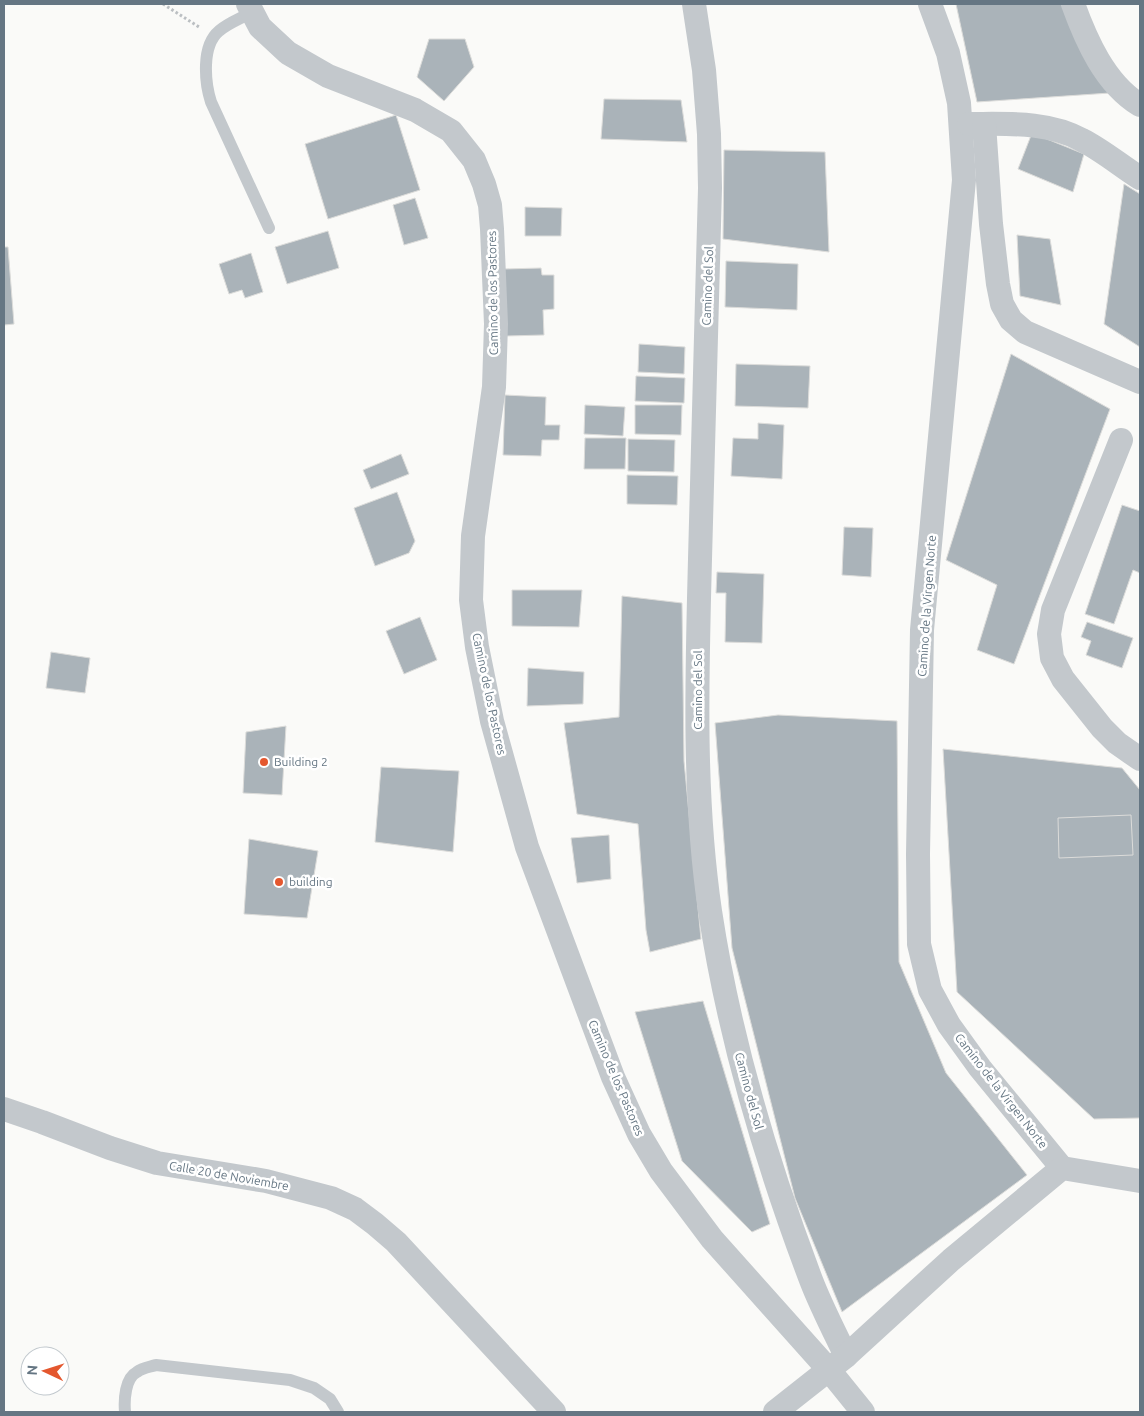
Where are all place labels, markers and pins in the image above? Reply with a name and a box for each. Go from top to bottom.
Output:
place label: Building 2 [274,755,328,768]
marker: Building 2 [258,756,270,768]
place label: building [289,875,333,888]
marker: building [273,876,285,888]

